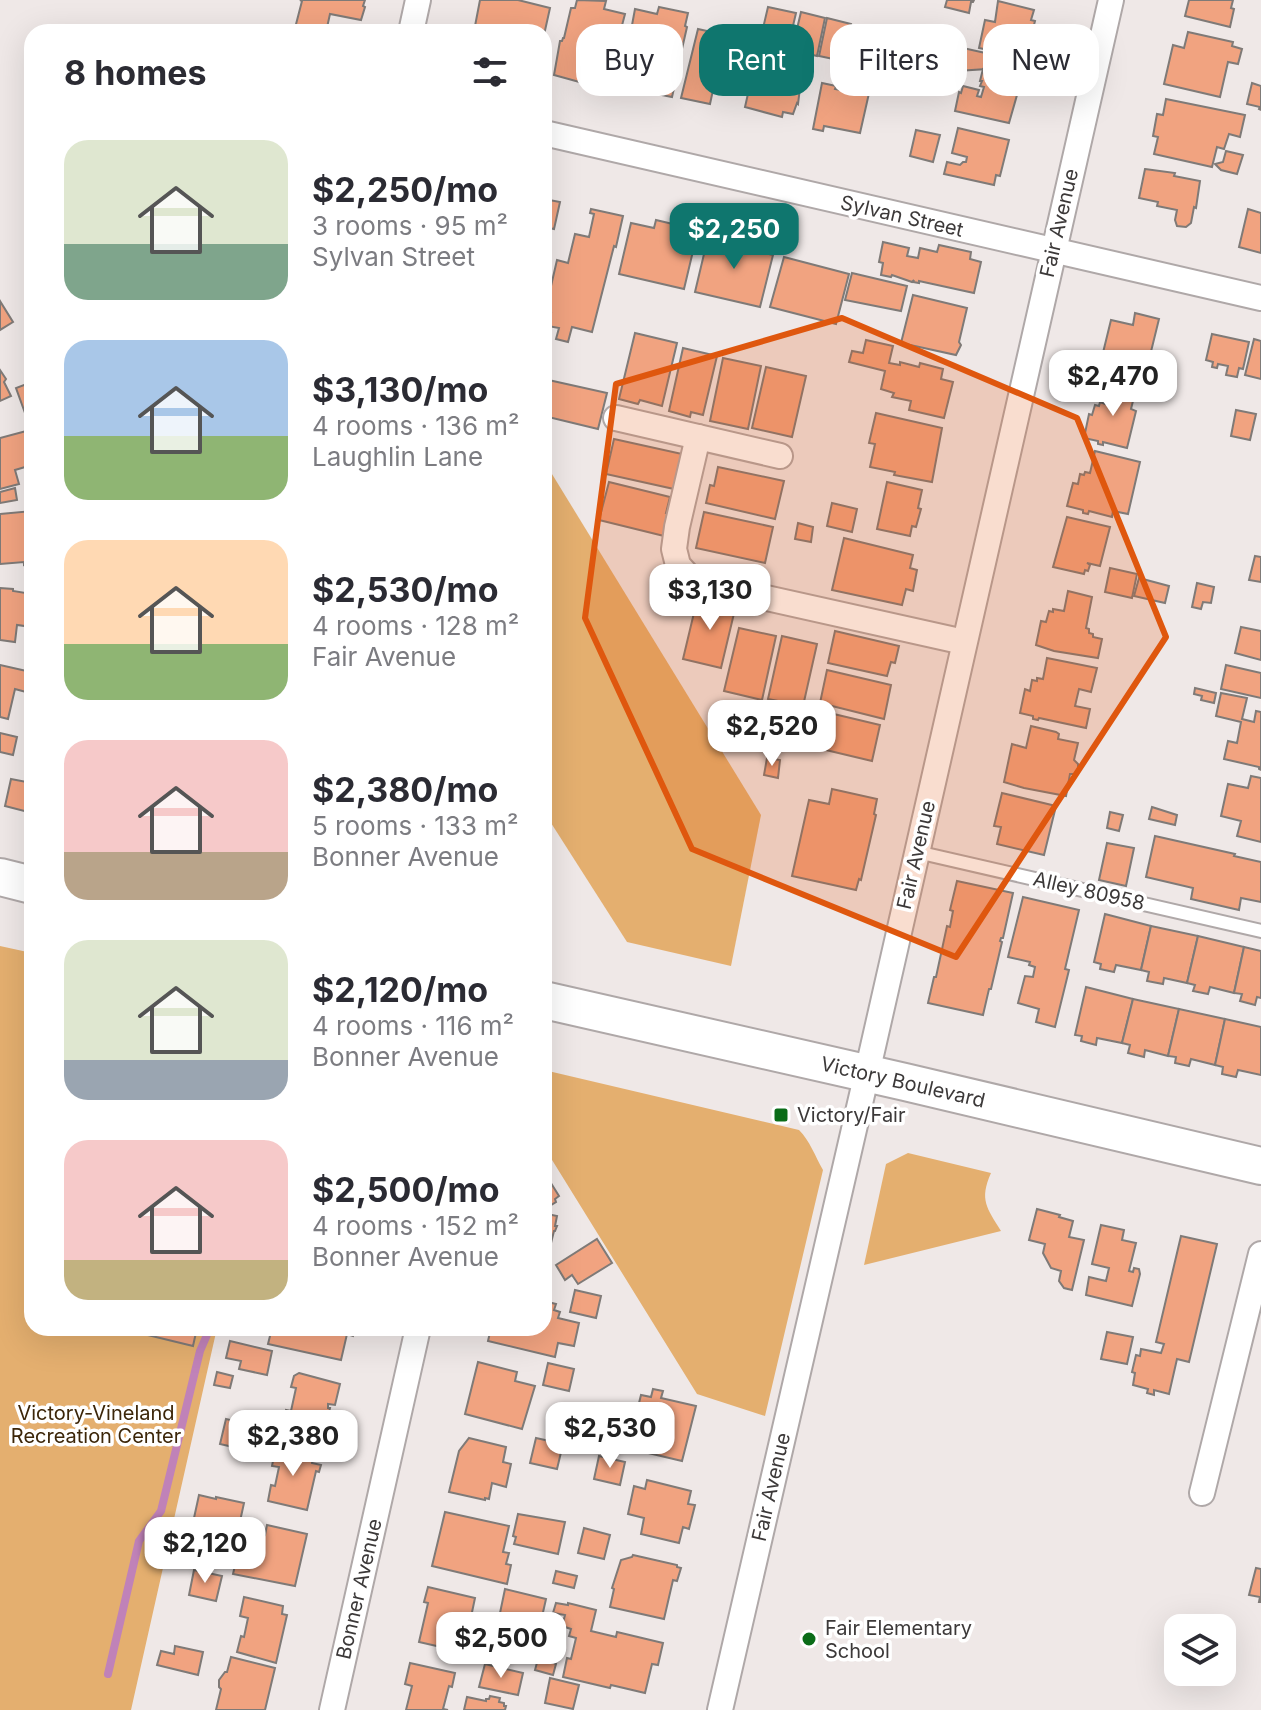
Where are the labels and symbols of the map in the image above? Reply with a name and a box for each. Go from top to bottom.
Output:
street label: Fair Avenue [1035,166,1083,280]
street label: Sylvan Street [838,190,966,242]
pin: $2,250 [669,203,799,271]
pin: $2,470 [1048,350,1178,418]
pin: $3,130 [645,564,775,632]
pin: $2,520 [707,700,837,768]
street label: Fair Avenue [892,798,940,912]
street label: Alley 80958 [1031,867,1147,915]
street label: Victory Boulevard [818,1051,988,1113]
place label: Victory/Fair [797,1103,906,1127]
marker: Victory/Fair [772,1106,790,1124]
park label: Victory-Vineland Recreation Center [11,1401,182,1448]
pin: $2,530 [545,1402,675,1470]
pin: $2,380 [228,1410,358,1478]
street label: Fair Avenue [747,1430,795,1544]
street label: Bonner Avenue [331,1516,387,1662]
pin: $2,120 [140,1517,270,1585]
pin: $2,500 [436,1612,566,1680]
place label: Fair Elementary School [825,1616,972,1663]
marker: Fair Elementary School [800,1630,818,1648]

